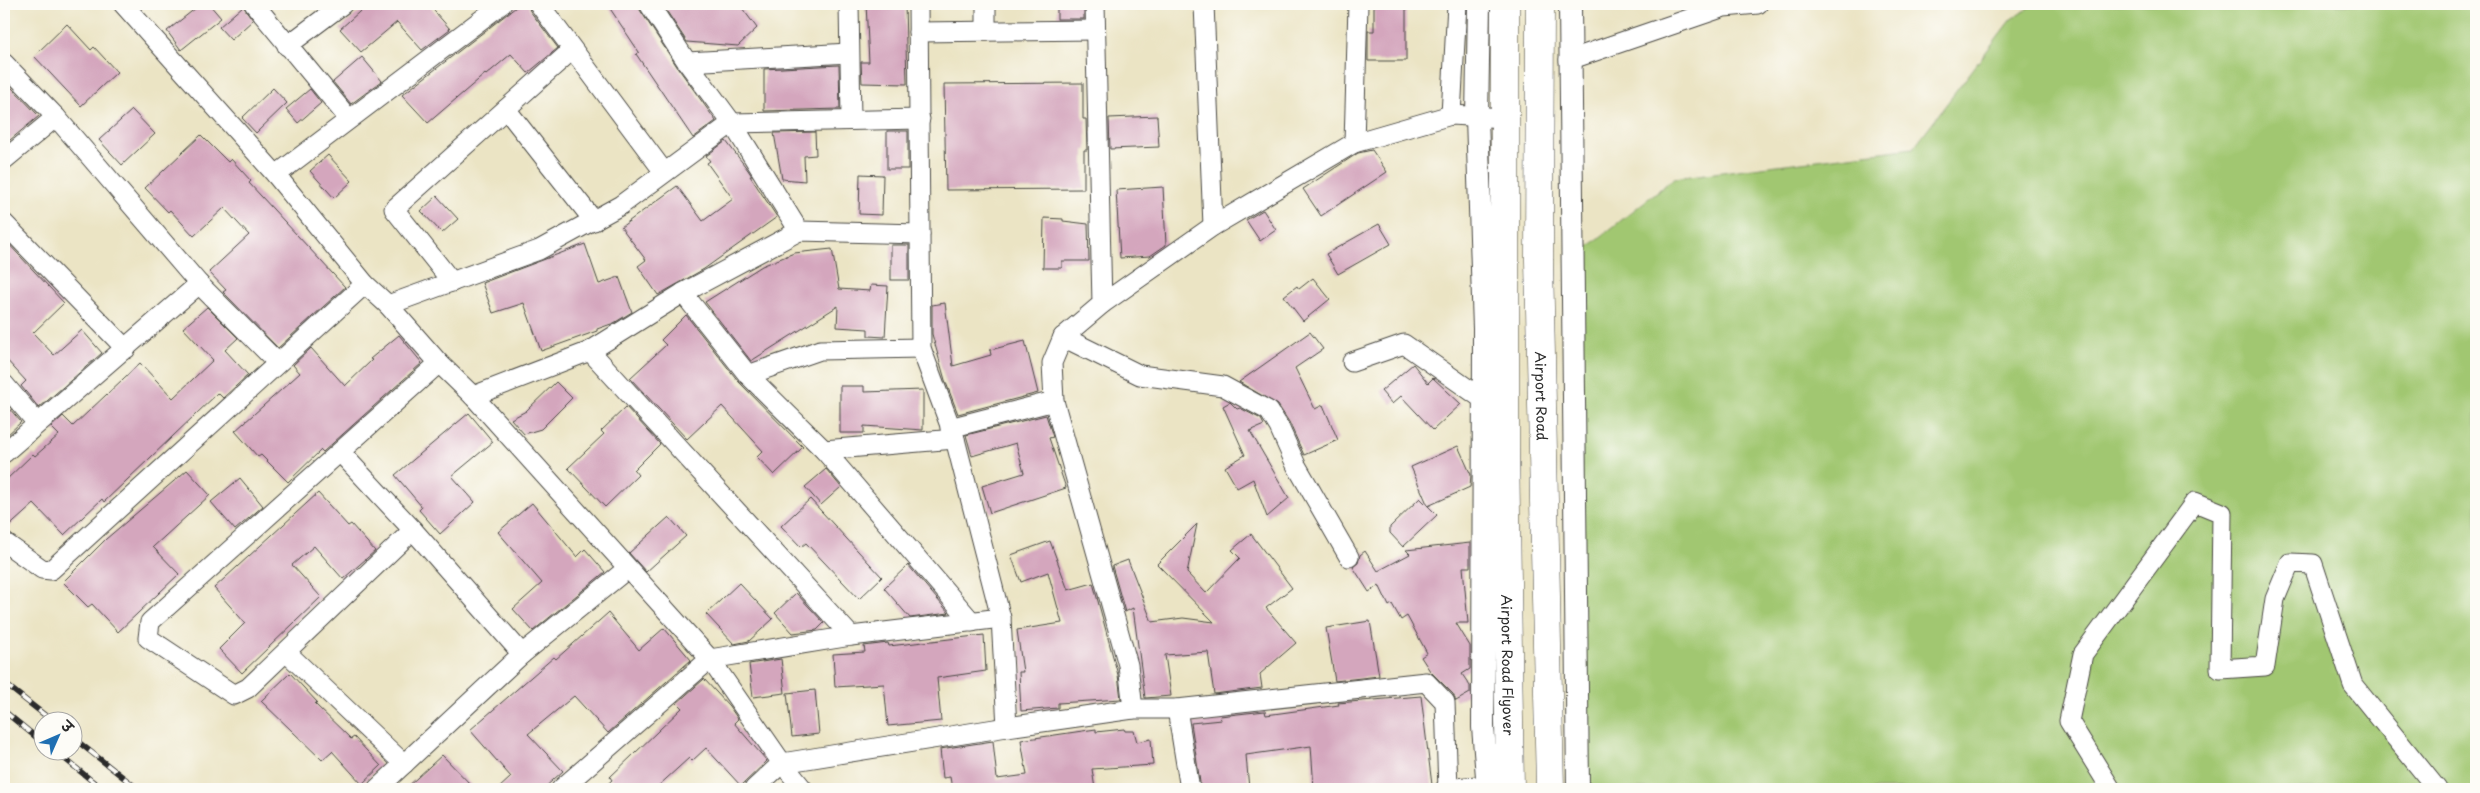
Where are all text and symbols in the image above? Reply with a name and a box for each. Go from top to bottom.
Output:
street label: Airport Road [1530,351,1553,441]
street label: Airport Road Flyover [1497,594,1520,736]
north arrow [32,710,82,760]
text: उ [55,714,79,738]

